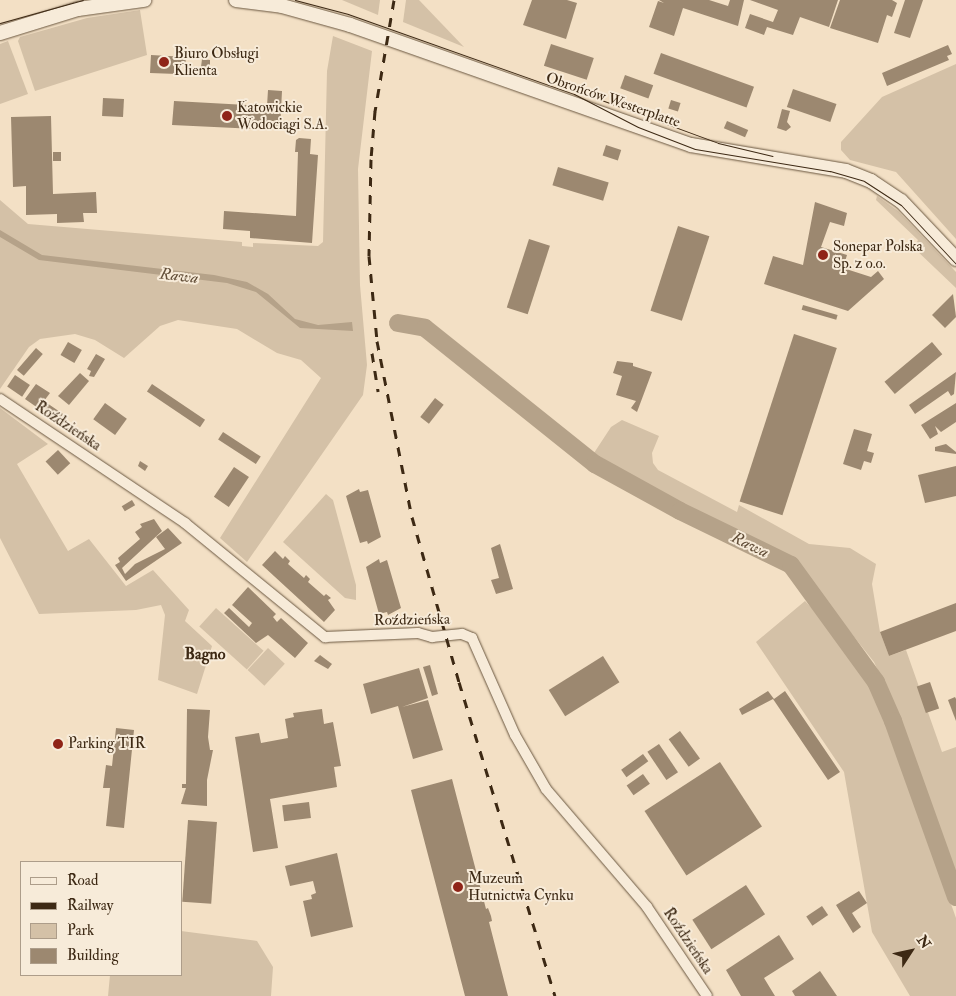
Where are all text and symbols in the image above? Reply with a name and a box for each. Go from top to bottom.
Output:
place label: Biuro Obsługi Klienta [174,44,259,79]
marker: Biuro Obsługi Klienta [158,56,170,68]
street label: Obrońców Westerplatte [543,69,683,131]
place label: Katowickie Wodociągi S.A. [237,98,327,133]
marker: Katowickie Wodociągi S.A. [221,110,233,122]
place label: Sonepar Polska Sp. z o.o. [833,237,923,272]
marker: Sonepar Polska Sp. z o.o. [817,249,829,261]
water label: Rawa [159,264,199,288]
street label: Roździeńska [31,397,105,455]
water label: Rawa [728,528,772,562]
street label: Roździeńska [374,610,450,630]
district label: Bagno [185,644,225,664]
place label: Parking TIR [68,735,146,753]
marker: Parking TIR [52,738,64,750]
legend [20,861,182,976]
place label: Muzeum Hutnictwa Cynku [468,869,574,904]
text: Road [67,871,98,890]
marker: Muzeum Hutnictwa Cynku [452,881,464,893]
text: Railway [67,896,113,915]
street label: Roździeńska [659,904,717,978]
text: Park [67,921,94,940]
north arrow [886,926,936,976]
text: N [913,932,934,952]
text: Building [67,946,119,965]

